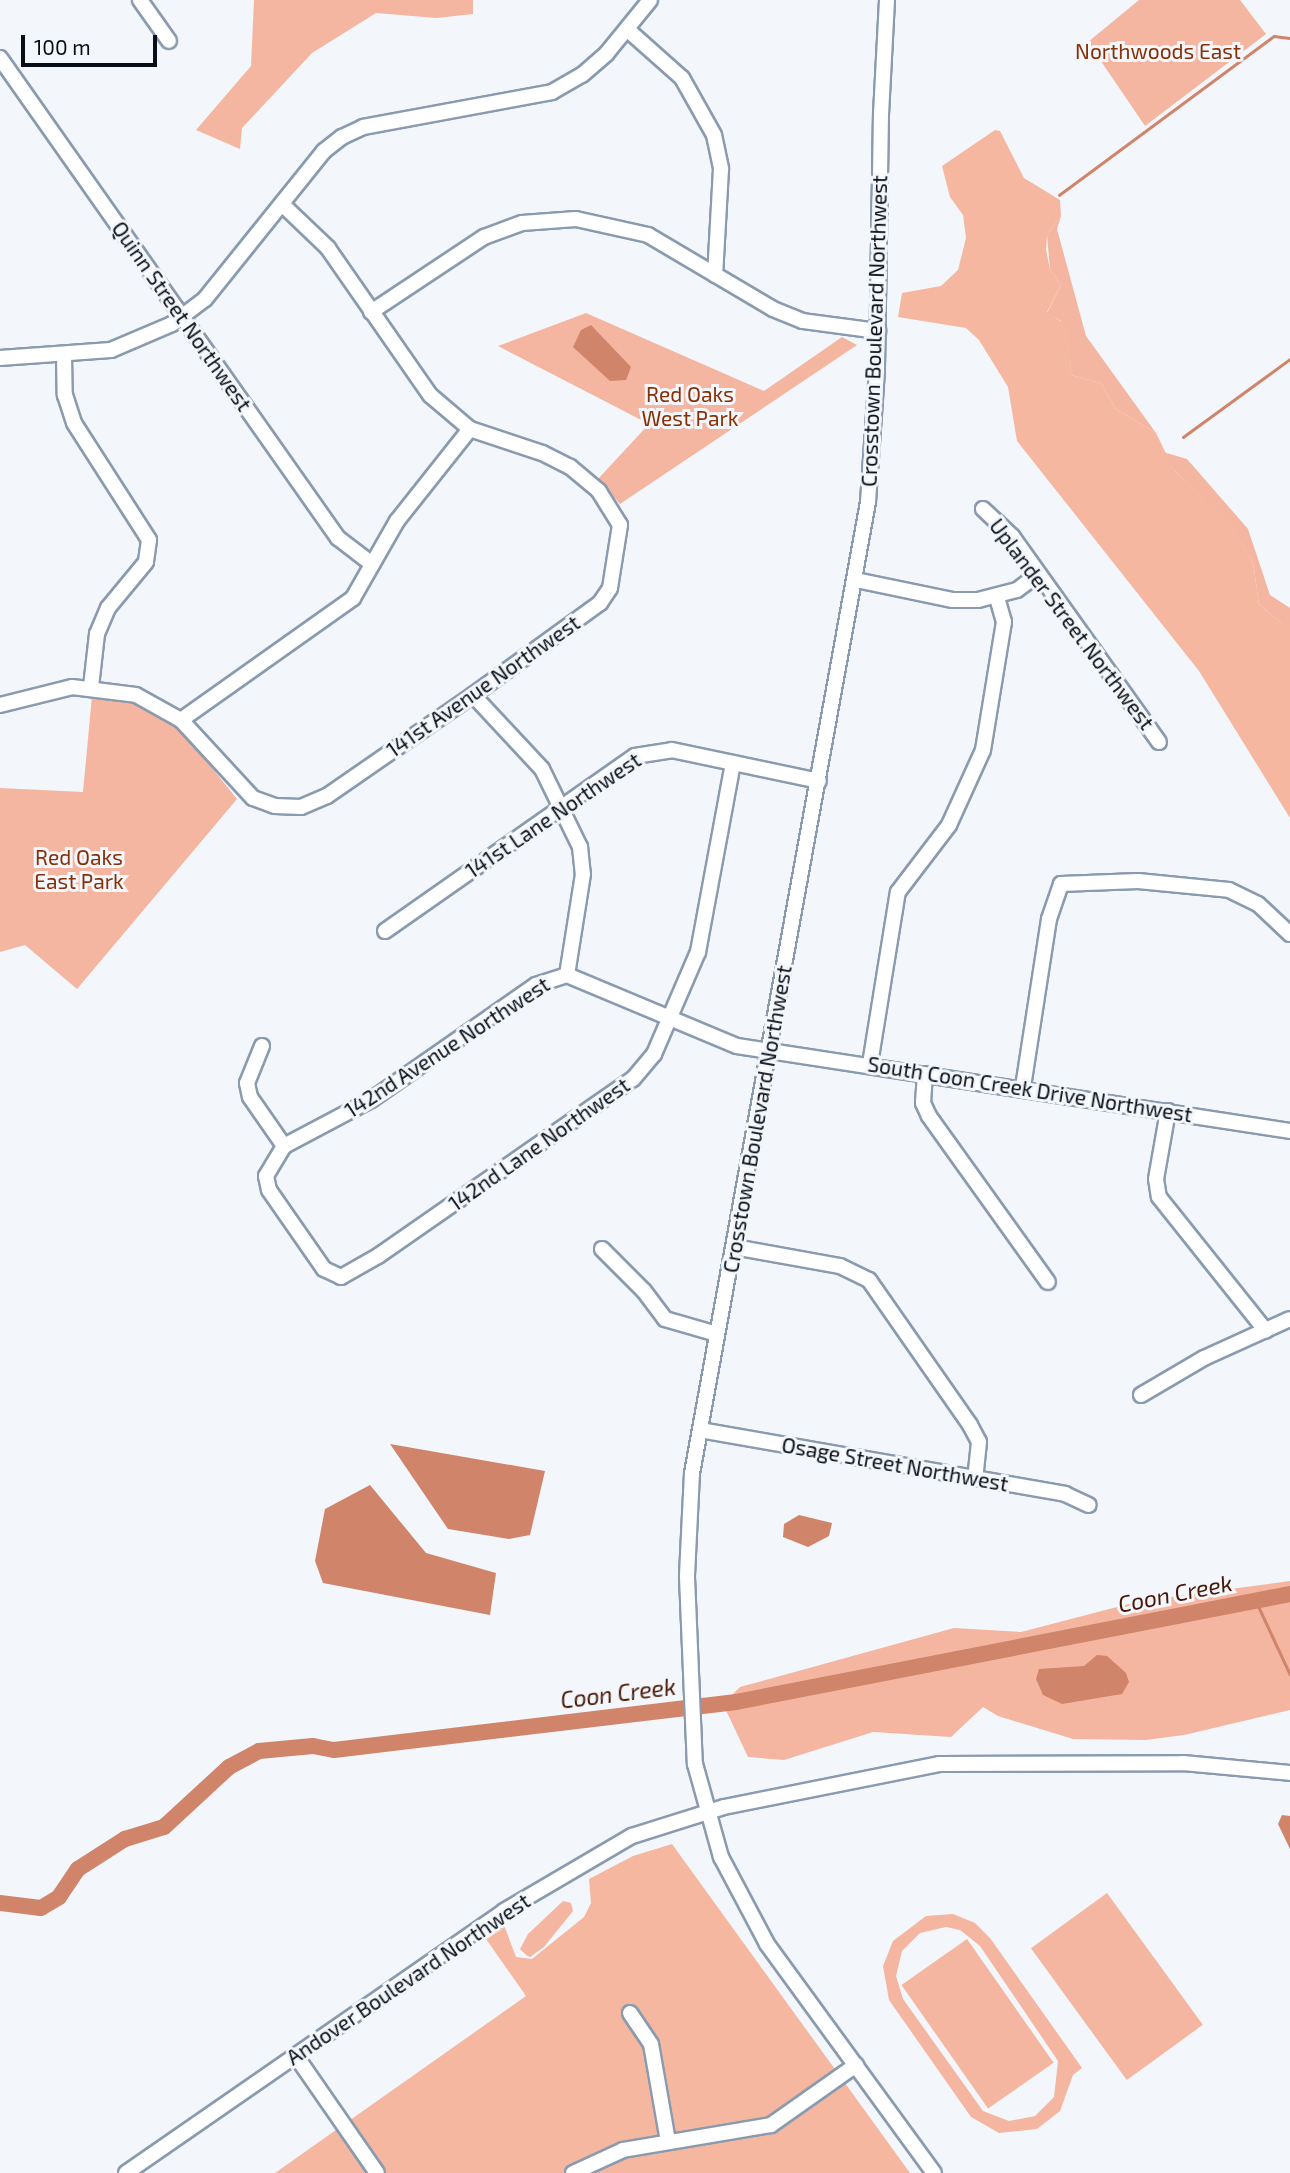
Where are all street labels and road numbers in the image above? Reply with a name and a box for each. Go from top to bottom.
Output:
street label: Crosstown Boulevard Northwest [856,175,892,487]
street label: Quinn Street Northwest [107,216,257,416]
street label: Uplander Street Northwest [984,513,1160,735]
street label: 141st Avenue Northwest [381,610,585,762]
street label: 141st Lane Northwest [461,747,645,883]
street label: Crosstown Boulevard Northwest [718,963,796,1275]
street label: 142nd Avenue Northwest [340,971,554,1123]
street label: South Coon Creek Drive Northwest [866,1051,1194,1127]
street label: 142nd Lane Northwest [444,1072,634,1216]
street label: Osage Street Northwest [780,1432,1010,1496]
street label: Andover Boulevard Northwest [281,1888,535,2070]

